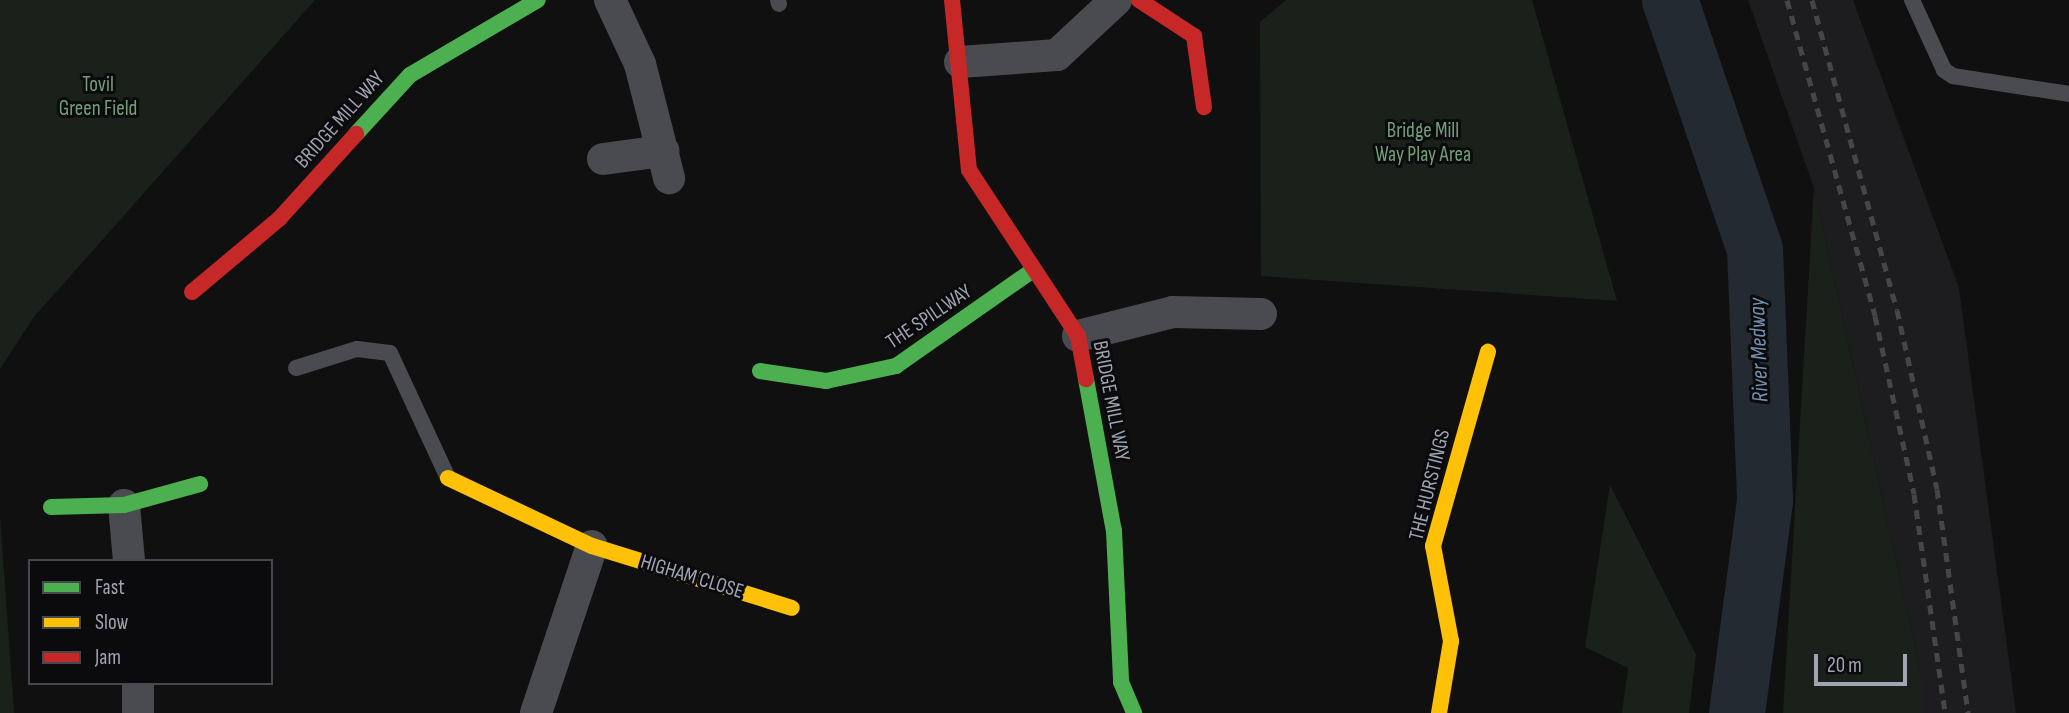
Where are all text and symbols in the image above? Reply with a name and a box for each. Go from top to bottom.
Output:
street label: BRIDGE MILL WAY [290,66,390,174]
park label: Tovil Green Field [59,72,137,122]
park label: Bridge Mill Way Play Area [1375,118,1471,168]
street label: THE SPILLWAY [881,279,977,355]
water label: River Medway [1743,297,1775,403]
street label: BRIDGE MILL WAY [1087,339,1135,463]
street label: THE HURSTINGS [1404,427,1456,543]
street label: HIGHAM CLOSE [637,549,747,605]
legend [28,559,273,685]
text: Fast [95,575,125,600]
text: Slow [95,610,128,635]
scale bar [1817,640,1910,684]
text: Jam [95,645,121,670]
text: 20 m [1827,653,1862,678]

